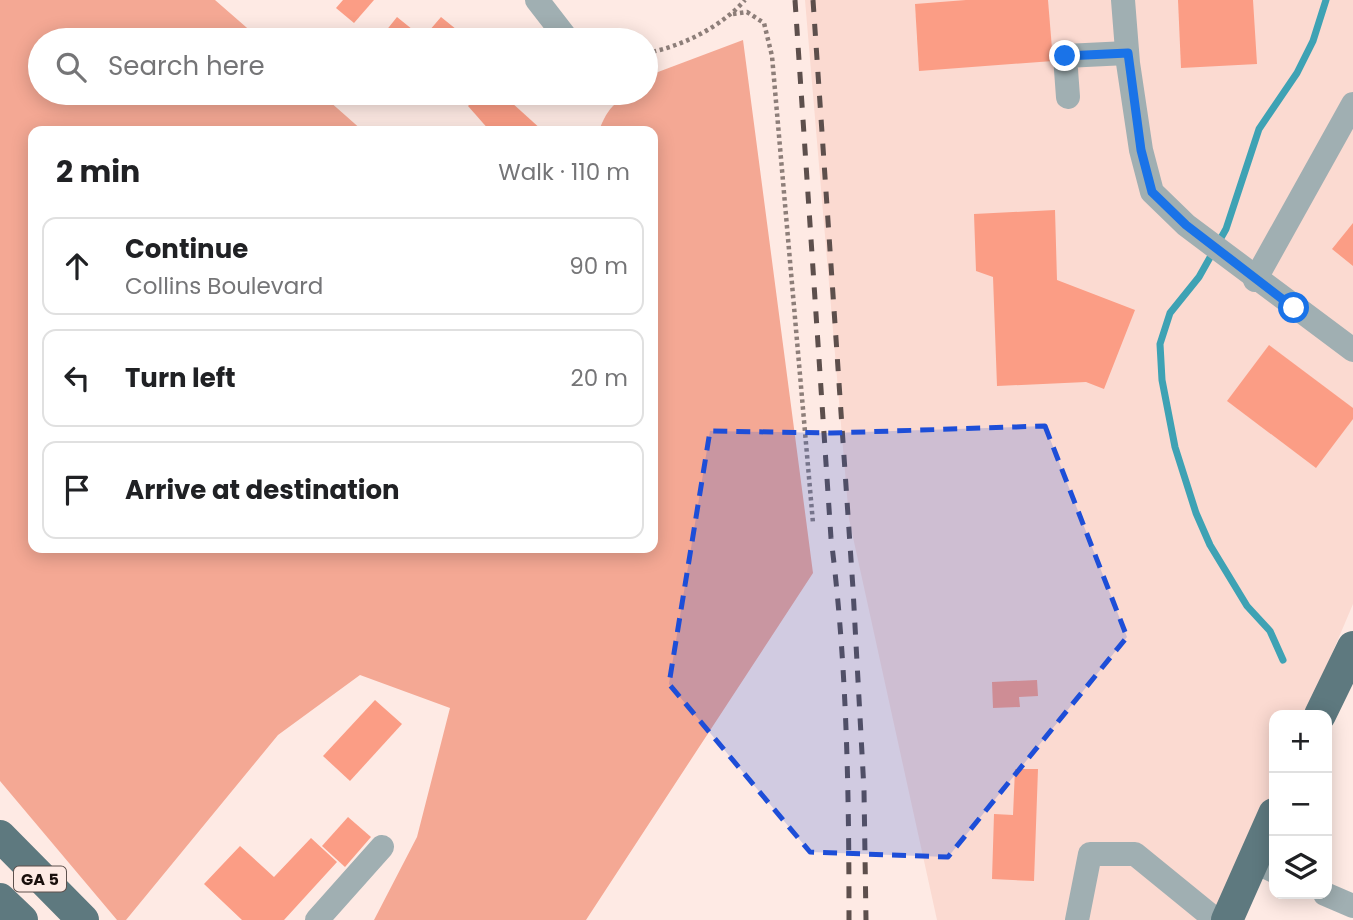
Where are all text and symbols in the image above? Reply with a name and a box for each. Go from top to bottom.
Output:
search box [28,28,658,105]
route end [1049,40,1080,71]
icon: search [52,48,90,86]
text: Search here [108,48,265,84]
text: 2 min [56,150,140,193]
text: Walk · 110 m [498,156,630,188]
text: Continue [125,231,248,267]
icon: ahead [58,247,96,285]
text: 90 m [569,250,628,282]
text: Collins Boulevard [125,270,323,302]
route start [1278,292,1309,323]
icon: left [58,359,96,397]
text: Turn left [125,360,236,396]
text: 20 m [570,362,628,394]
icon: arrive [58,471,96,509]
text: Arrive at destination [125,472,400,508]
map controls [1269,710,1332,899]
button: + [1269,710,1332,773]
button: − [1269,773,1332,836]
button: layers [1269,836,1332,899]
road number: GA 5 [14,866,66,892]

